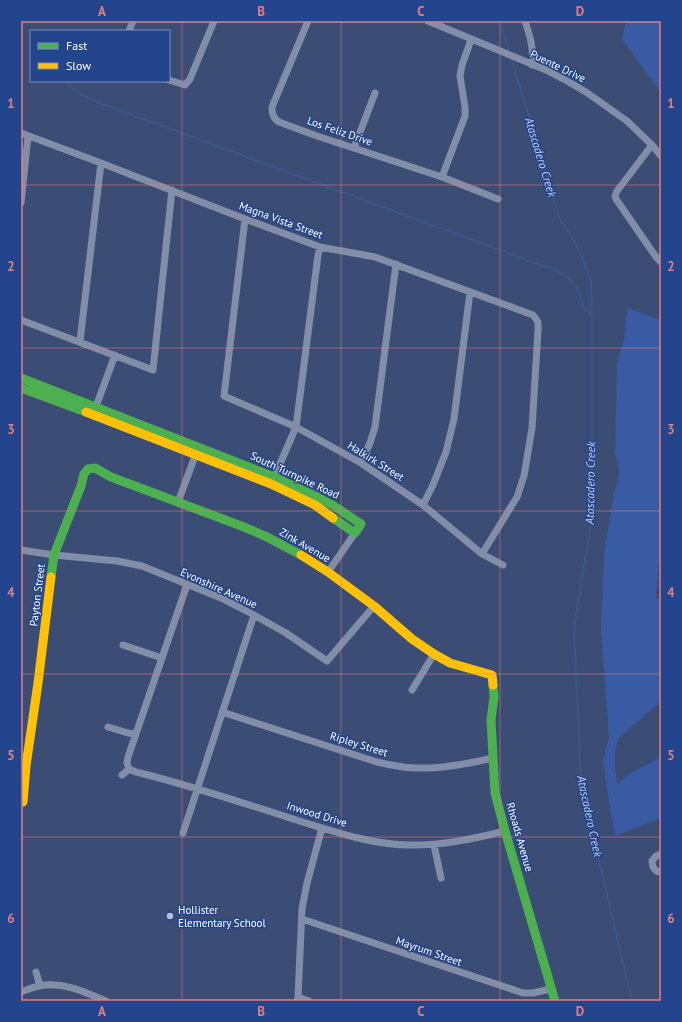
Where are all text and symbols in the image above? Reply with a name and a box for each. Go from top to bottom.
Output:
text: A [98,3,106,20]
text: B [257,3,265,20]
text: C [417,3,425,20]
text: D [576,3,584,20]
legend [30,30,170,82]
text: Fast [66,38,87,53]
street label: Puente Drive [528,47,588,86]
text: Slow [66,58,91,73]
text: 1 [7,95,15,112]
text: 1 [667,95,675,112]
street label: Los Feliz Drive [306,113,375,149]
water label: Atascadero Creek [521,114,560,199]
street label: Magna Vista Street [237,198,325,242]
text: 2 [7,258,15,275]
text: 2 [667,258,675,275]
text: 3 [7,421,15,438]
text: 3 [667,421,675,438]
street label: Halkirk Street [345,438,407,484]
water label: Atascadero Creek [582,441,598,526]
street label: South Turnpike Road [248,448,342,502]
street label: Zink Avenue [277,525,333,565]
street label: Payton Street [26,563,48,627]
street label: Evonshire Avenue [178,565,260,611]
text: 4 [7,584,15,601]
text: 4 [667,584,675,601]
street label: Ripley Street [328,729,390,760]
text: 5 [7,747,15,764]
text: 5 [667,747,675,764]
water label: Atascadero Creek [574,773,606,859]
street label: Inwood Drive [285,798,349,830]
street label: Rhoads Avenue [503,801,537,874]
place label: Hollister Elementary School [178,903,266,930]
text: 6 [7,910,15,927]
text: 6 [667,910,675,927]
marker: Hollister Elementary School [165,911,175,921]
street label: Mayrum Street [394,933,464,969]
text: A [98,1003,106,1020]
text: B [257,1003,265,1020]
text: C [417,1003,425,1020]
text: D [576,1003,584,1020]

